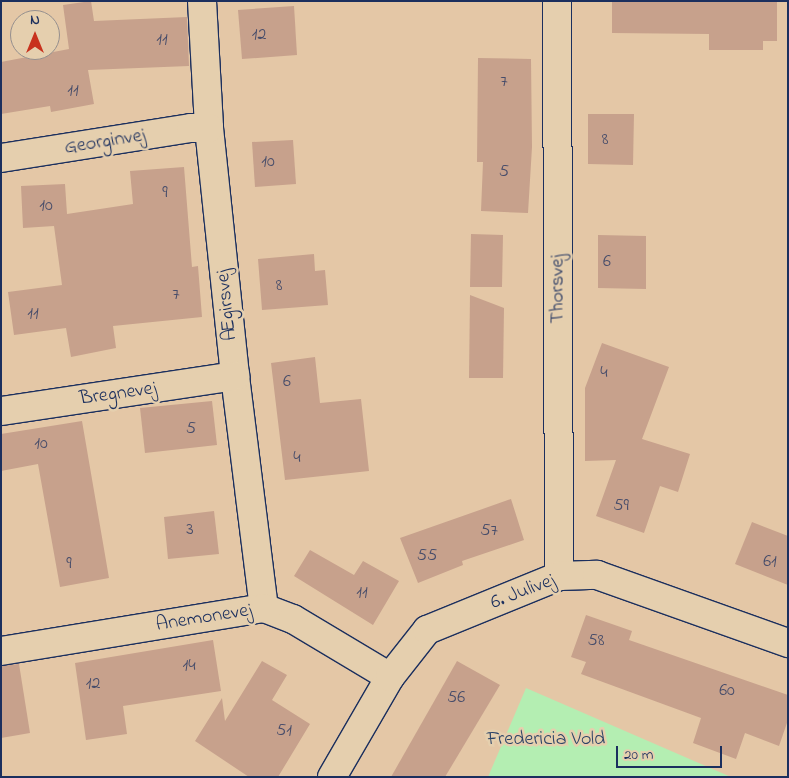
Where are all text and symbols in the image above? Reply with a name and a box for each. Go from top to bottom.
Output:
north arrow [10,10,60,60]
text: N [30,10,40,31]
house number: 12 [252,24,266,46]
house number: 11 [156,29,168,51]
house number: 7 [500,71,508,93]
house number: 11 [67,80,79,102]
street label: Georginvej [63,124,147,160]
house number: 8 [602,129,608,151]
house number: 10 [261,151,275,173]
house number: 5 [499,161,509,183]
house number: 9 [162,182,168,204]
house number: 10 [39,195,53,217]
house number: 6 [603,251,611,273]
street label: Thorsvej [546,254,570,324]
street label: Ægirsvej [211,268,243,342]
house number: 8 [276,275,282,297]
house number: 7 [172,284,180,306]
house number: 11 [27,303,39,325]
house number: 4 [600,362,608,384]
house number: 6 [283,371,291,393]
street label: Bregnevej [78,377,158,411]
house number: 5 [186,418,196,440]
house number: 10 [34,433,48,455]
house number: 4 [293,447,301,469]
house number: 59 [613,495,629,517]
house number: 3 [186,519,194,541]
house number: 57 [480,520,498,542]
house number: 55 [417,545,437,567]
house number: 61 [763,551,777,573]
house number: 9 [66,553,72,575]
street label: 6. Julivej [487,569,559,615]
house number: 11 [356,582,368,604]
street label: Anemonevej [154,599,254,637]
house number: 58 [587,630,605,652]
house number: 14 [182,655,196,677]
house number: 12 [86,673,100,695]
house number: 60 [719,680,735,702]
house number: 56 [447,687,465,709]
house number: 51 [276,720,292,742]
park label: Fredericia Vold [487,727,605,751]
scale bar [619,736,725,768]
text: 20 m [624,744,653,766]

